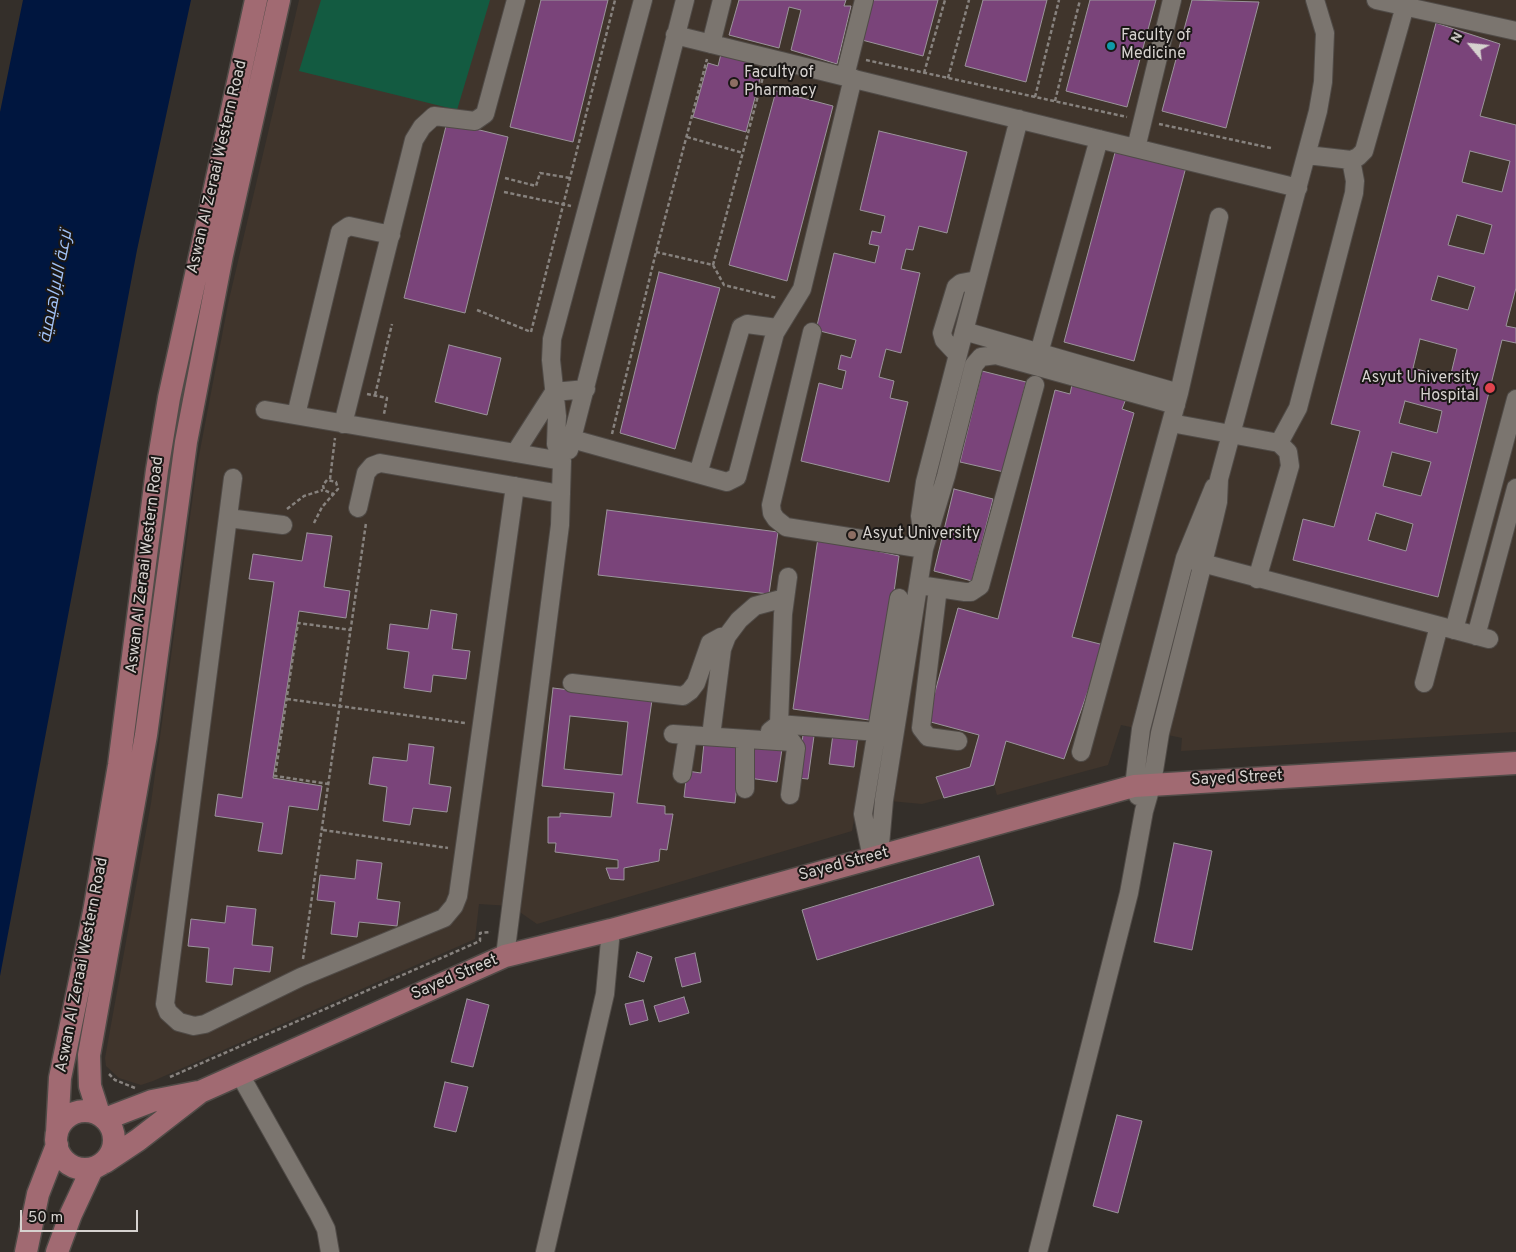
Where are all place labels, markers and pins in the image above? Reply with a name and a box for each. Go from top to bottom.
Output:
place label: Faculty of Medicine [1121,27,1191,65]
marker: Faculty of Medicine [1105,40,1117,52]
place label: Faculty of Pharmacy [744,64,817,102]
marker: Faculty of Pharmacy [728,77,740,89]
place label: Asyut University Hospital [1361,369,1479,407]
marker: Asyut University Hospital [1483,381,1497,395]
place label: Asyut University [862,525,980,545]
marker: Asyut University [846,529,858,541]

